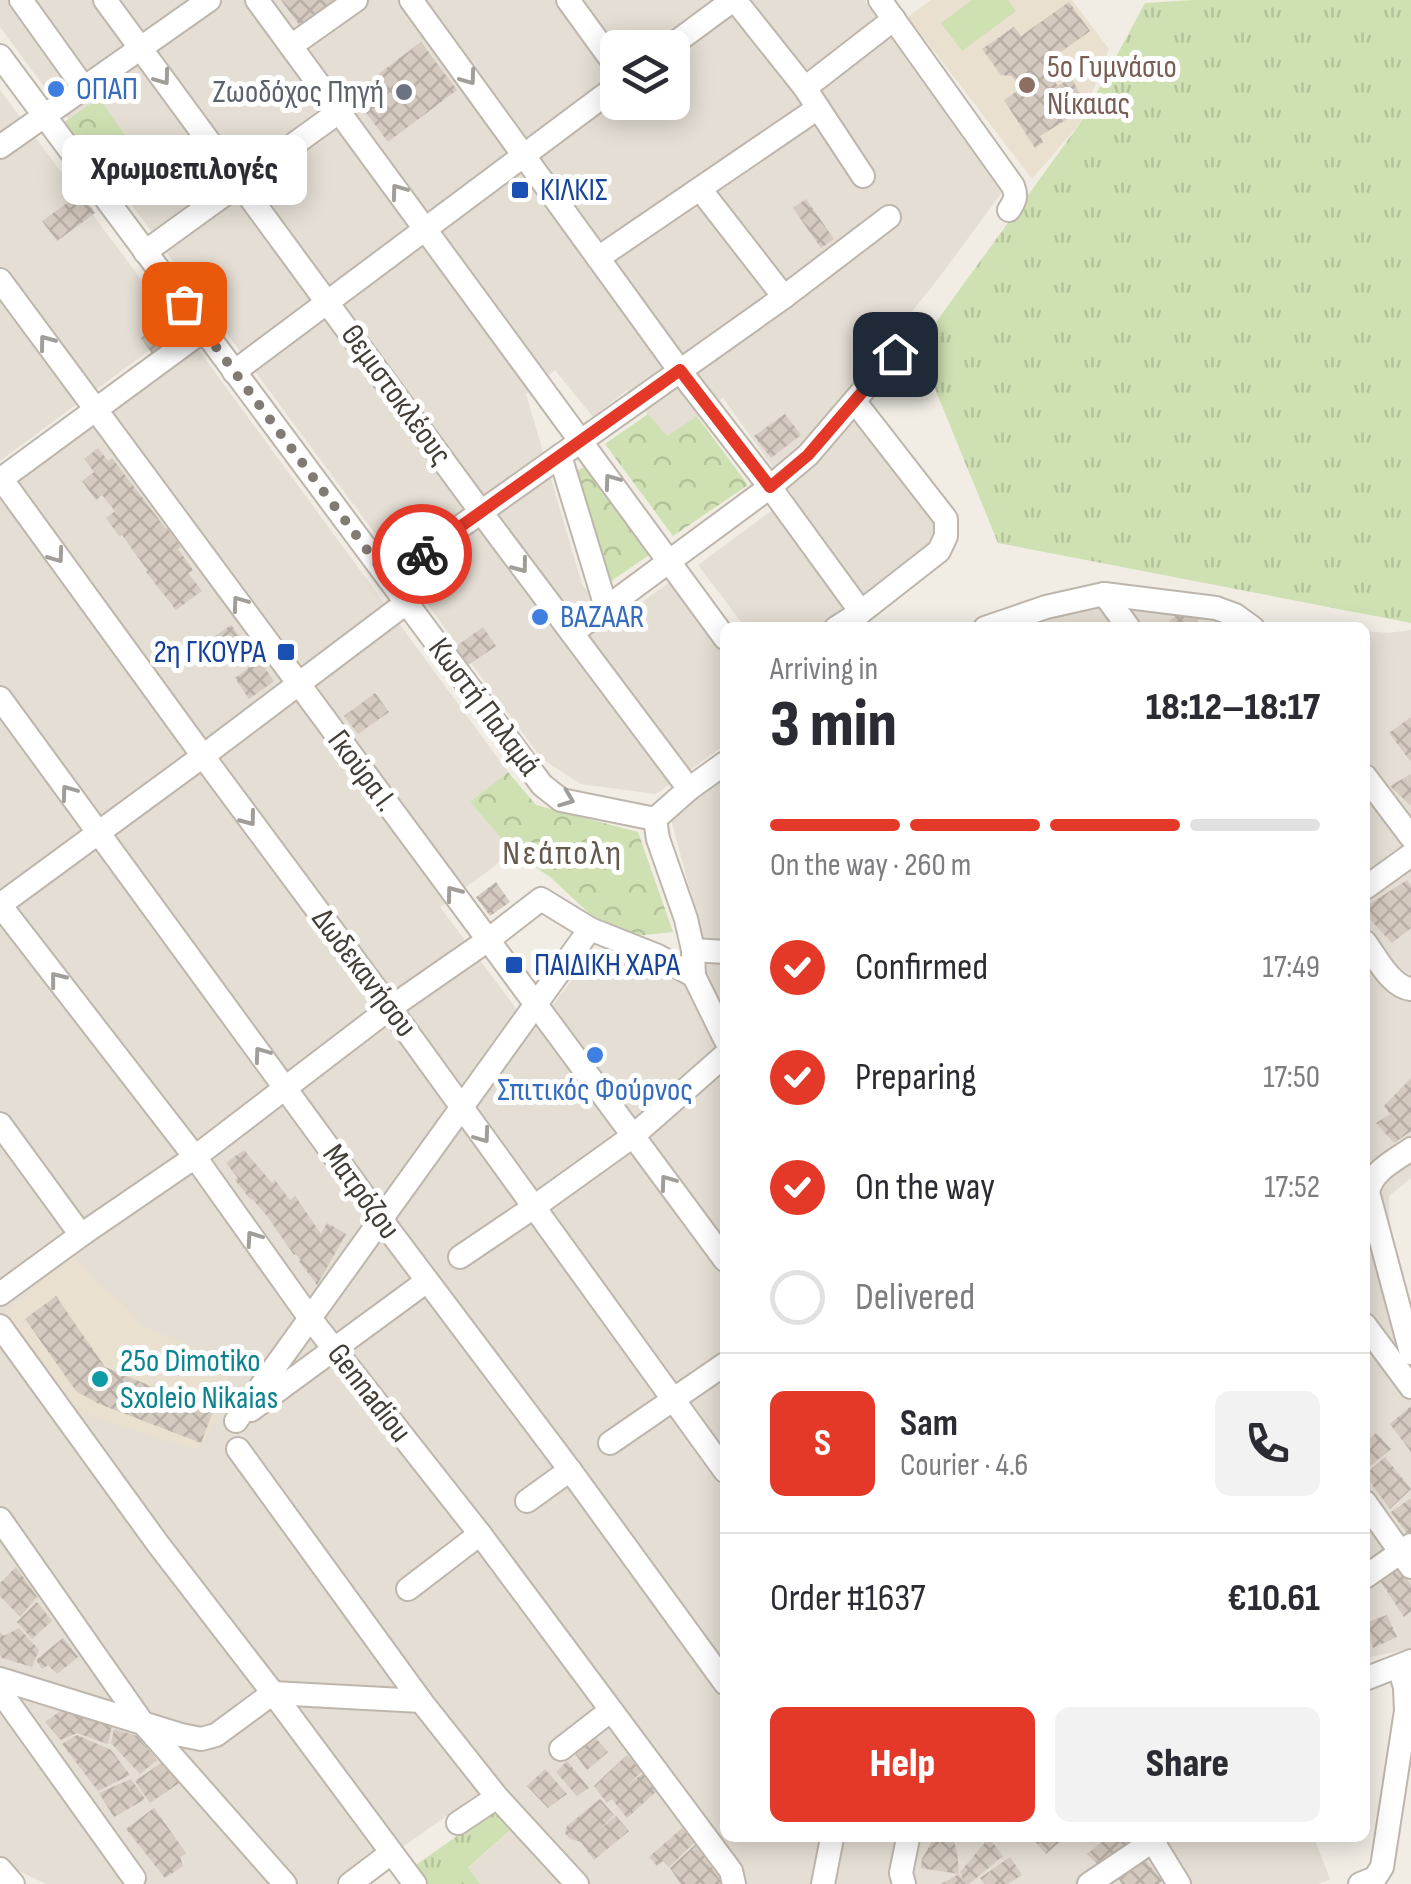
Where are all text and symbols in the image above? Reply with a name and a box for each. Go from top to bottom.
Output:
map controls [600,30,690,120]
button: layers [600,30,690,120]
place label: 5o Γυμνάσιο Νίκαιας [1047,48,1177,124]
one-way arrow [150,67,169,86]
one-way arrow [457,67,476,86]
place label: ΟΠΑΠ [76,70,138,109]
place label: Ζωοδόχος Πηγή [213,73,384,112]
marker: 5o Γυμνάσιο Νίκαιας [1016,74,1038,96]
marker: ΟΠΑΠ [45,78,67,100]
marker: Ζωοδόχος Πηγή [393,81,415,103]
callout: Χρωμοεπιλογές [61,134,306,204]
text: Χρωμοεπιλογές [91,150,278,189]
place label: ΚΙΛΚΙΣ [540,171,607,210]
marker: ΚΙΛΚΙΣ [509,179,531,201]
one-way arrow [393,184,410,202]
pin [142,262,227,347]
icon: bag [157,277,212,332]
pin [853,312,938,397]
street label: Θεμιστοκλέους [332,317,460,473]
icon: home [868,327,923,382]
one-way arrow [40,335,57,353]
one-way arrow [606,474,623,492]
courier [372,504,472,604]
icon: bike [395,527,450,582]
one-way arrow [46,545,63,563]
one-way arrow [510,555,527,573]
one-way arrow [232,596,251,615]
place label: BAZAAR [560,598,644,637]
marker: BAZAAR [529,606,551,628]
street label: Κωστή Παλαμά [420,630,549,784]
place label: 2η ΓΚΟΥΡΑ [153,633,266,672]
marker: 2η ΓΚΟΥΡΑ [275,641,297,663]
text: Arriving in [770,650,878,689]
text: 18:12–18:17 [1146,685,1320,730]
text: 3 min [770,687,897,765]
street label: Γκούρα Ι. [319,723,405,819]
one-way arrow [62,785,81,804]
one-way arrow [557,787,575,807]
one-way arrow [237,807,255,826]
district label: Νεάπολη [502,832,624,875]
text: On the way · 260 m [770,846,971,885]
one-way arrow [447,886,465,904]
street label: Δωδεκανήσου [303,901,425,1045]
icon: check [770,940,825,995]
text: Confirmed [855,945,988,990]
place label: ΠΑΙΔΙΚΗ ΧΑΡΑ [534,946,680,985]
text: 17:49 [1263,948,1320,987]
marker: ΠΑΙΔΙΚΗ ΧΑΡΑ [503,954,525,976]
one-way arrow [51,972,69,990]
marker: Σπιτικός Φούρνος [584,1044,606,1066]
one-way arrow [255,1047,273,1065]
icon: check [770,1050,825,1105]
text: Preparing [855,1055,976,1100]
text: 17:50 [1263,1058,1320,1097]
place label: Σπιτικός Φούρνος [497,1071,693,1110]
one-way arrow [471,1125,490,1144]
street label: Ματρόζου [314,1137,408,1247]
icon: check [770,1160,825,1215]
text: On the way [855,1165,995,1210]
text: 17:52 [1264,1168,1320,1207]
one-way arrow [661,1175,679,1193]
one-way arrow [247,1231,265,1249]
text: Delivered [855,1275,975,1320]
street label: Gennadiou [318,1336,420,1450]
place label: 25ο Dimotiko Sxoleio Nikaias [120,1342,278,1418]
marker: 25ο Dimotiko Sxoleio Nikaias [89,1368,111,1390]
button: phone [1215,1391,1320,1496]
text: Sam [900,1401,958,1446]
text: S [814,1421,831,1466]
text: Courier · 4.6 [900,1446,1028,1485]
text: Order #1637 [770,1576,925,1621]
text: €10.61 [1227,1576,1320,1621]
button: Help [770,1707,1035,1822]
button: Share [1055,1707,1320,1822]

